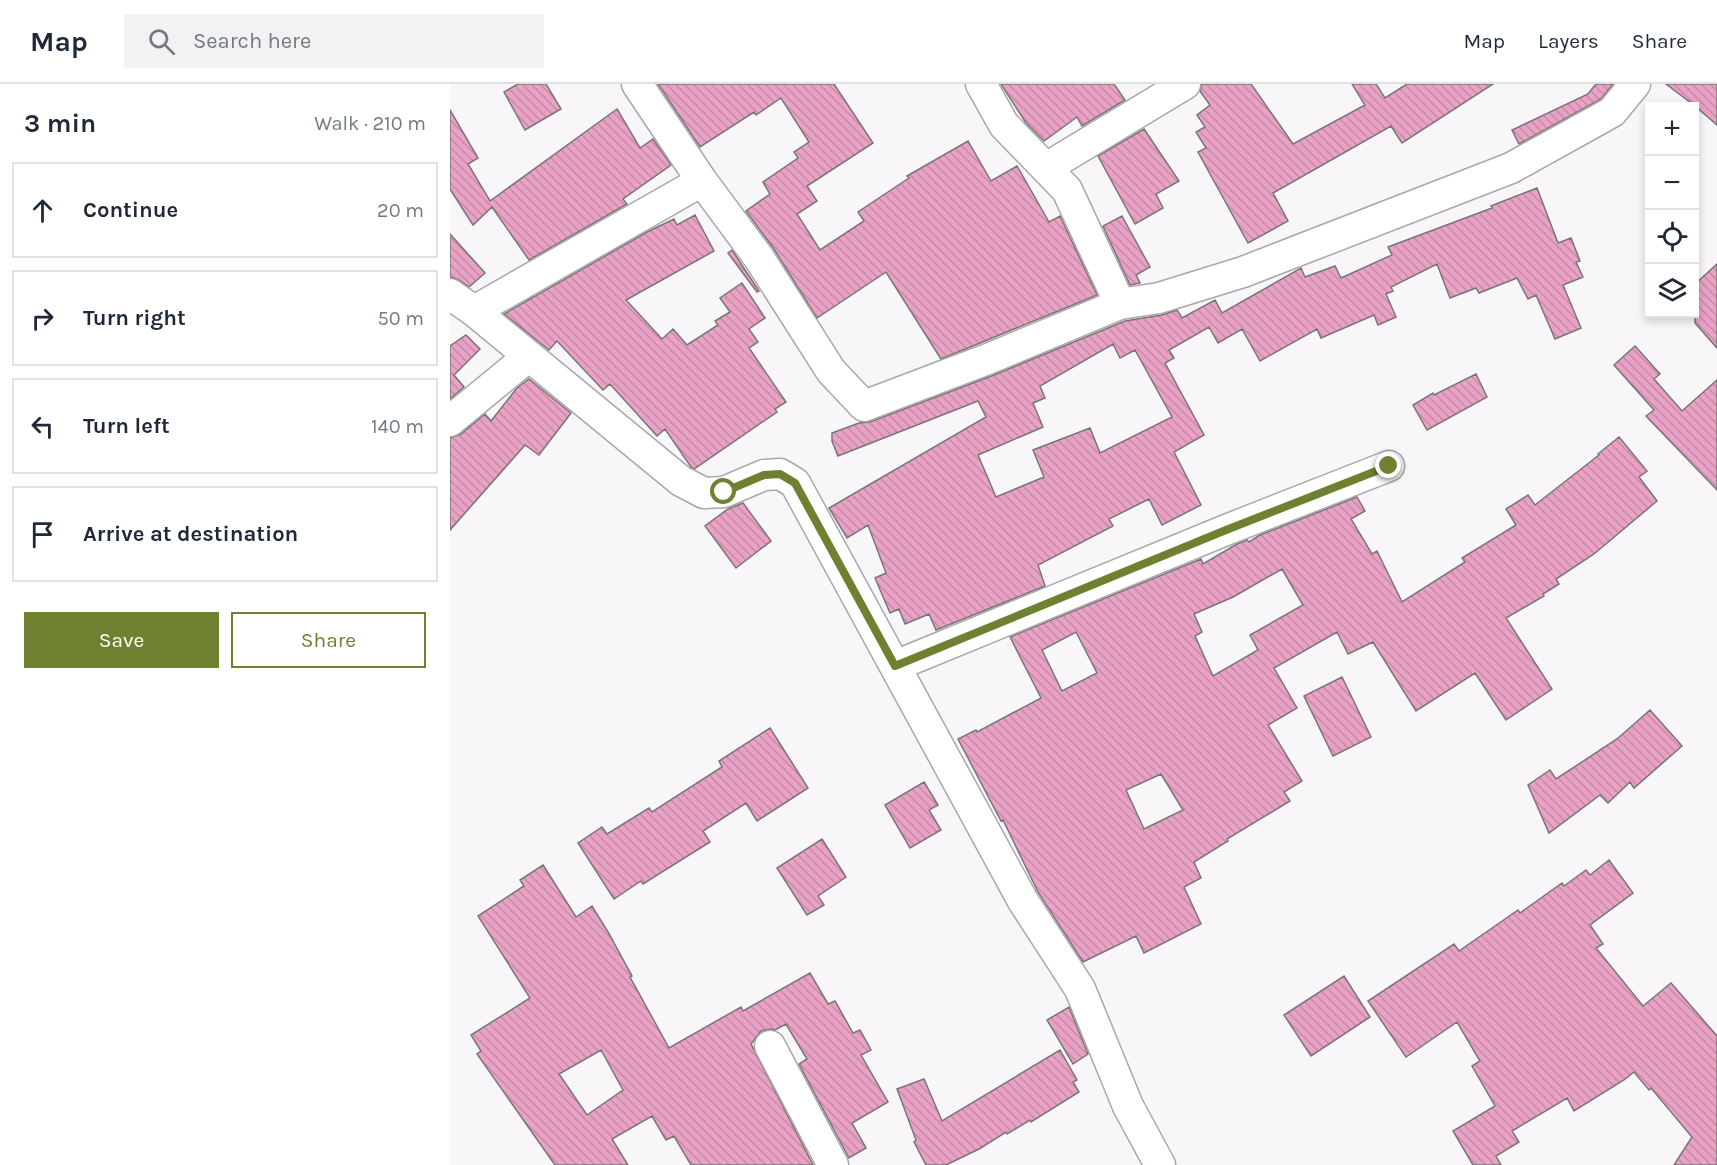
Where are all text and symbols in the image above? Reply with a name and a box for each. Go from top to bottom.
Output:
search box [124,14,544,68]
text: Map [30,25,88,58]
icon: search [145,25,178,58]
text: Search here [193,28,311,54]
text: Map [1463,29,1505,53]
text: Layers [1538,29,1599,53]
text: Share [1632,29,1687,53]
map controls [1645,102,1699,318]
button: + [1645,102,1699,156]
text: 3 min [24,108,96,139]
text: Walk · 210 m [314,112,426,135]
button: − [1645,156,1699,210]
icon: ahead [26,194,59,227]
text: Continue [83,197,178,223]
text: 20 m [377,199,424,222]
button: locate [1645,210,1699,264]
button: layers [1645,264,1699,318]
icon: right [26,302,59,335]
text: Turn right [83,305,186,331]
text: 50 m [377,307,424,330]
icon: left [26,410,59,443]
text: Turn left [83,413,170,439]
text: 140 m [371,415,424,438]
route end [1375,452,1401,478]
route start [710,478,736,504]
icon: arrive [26,518,59,551]
text: Arrive at destination [83,521,298,547]
button: Save [24,612,219,668]
button: Share [231,612,426,668]

